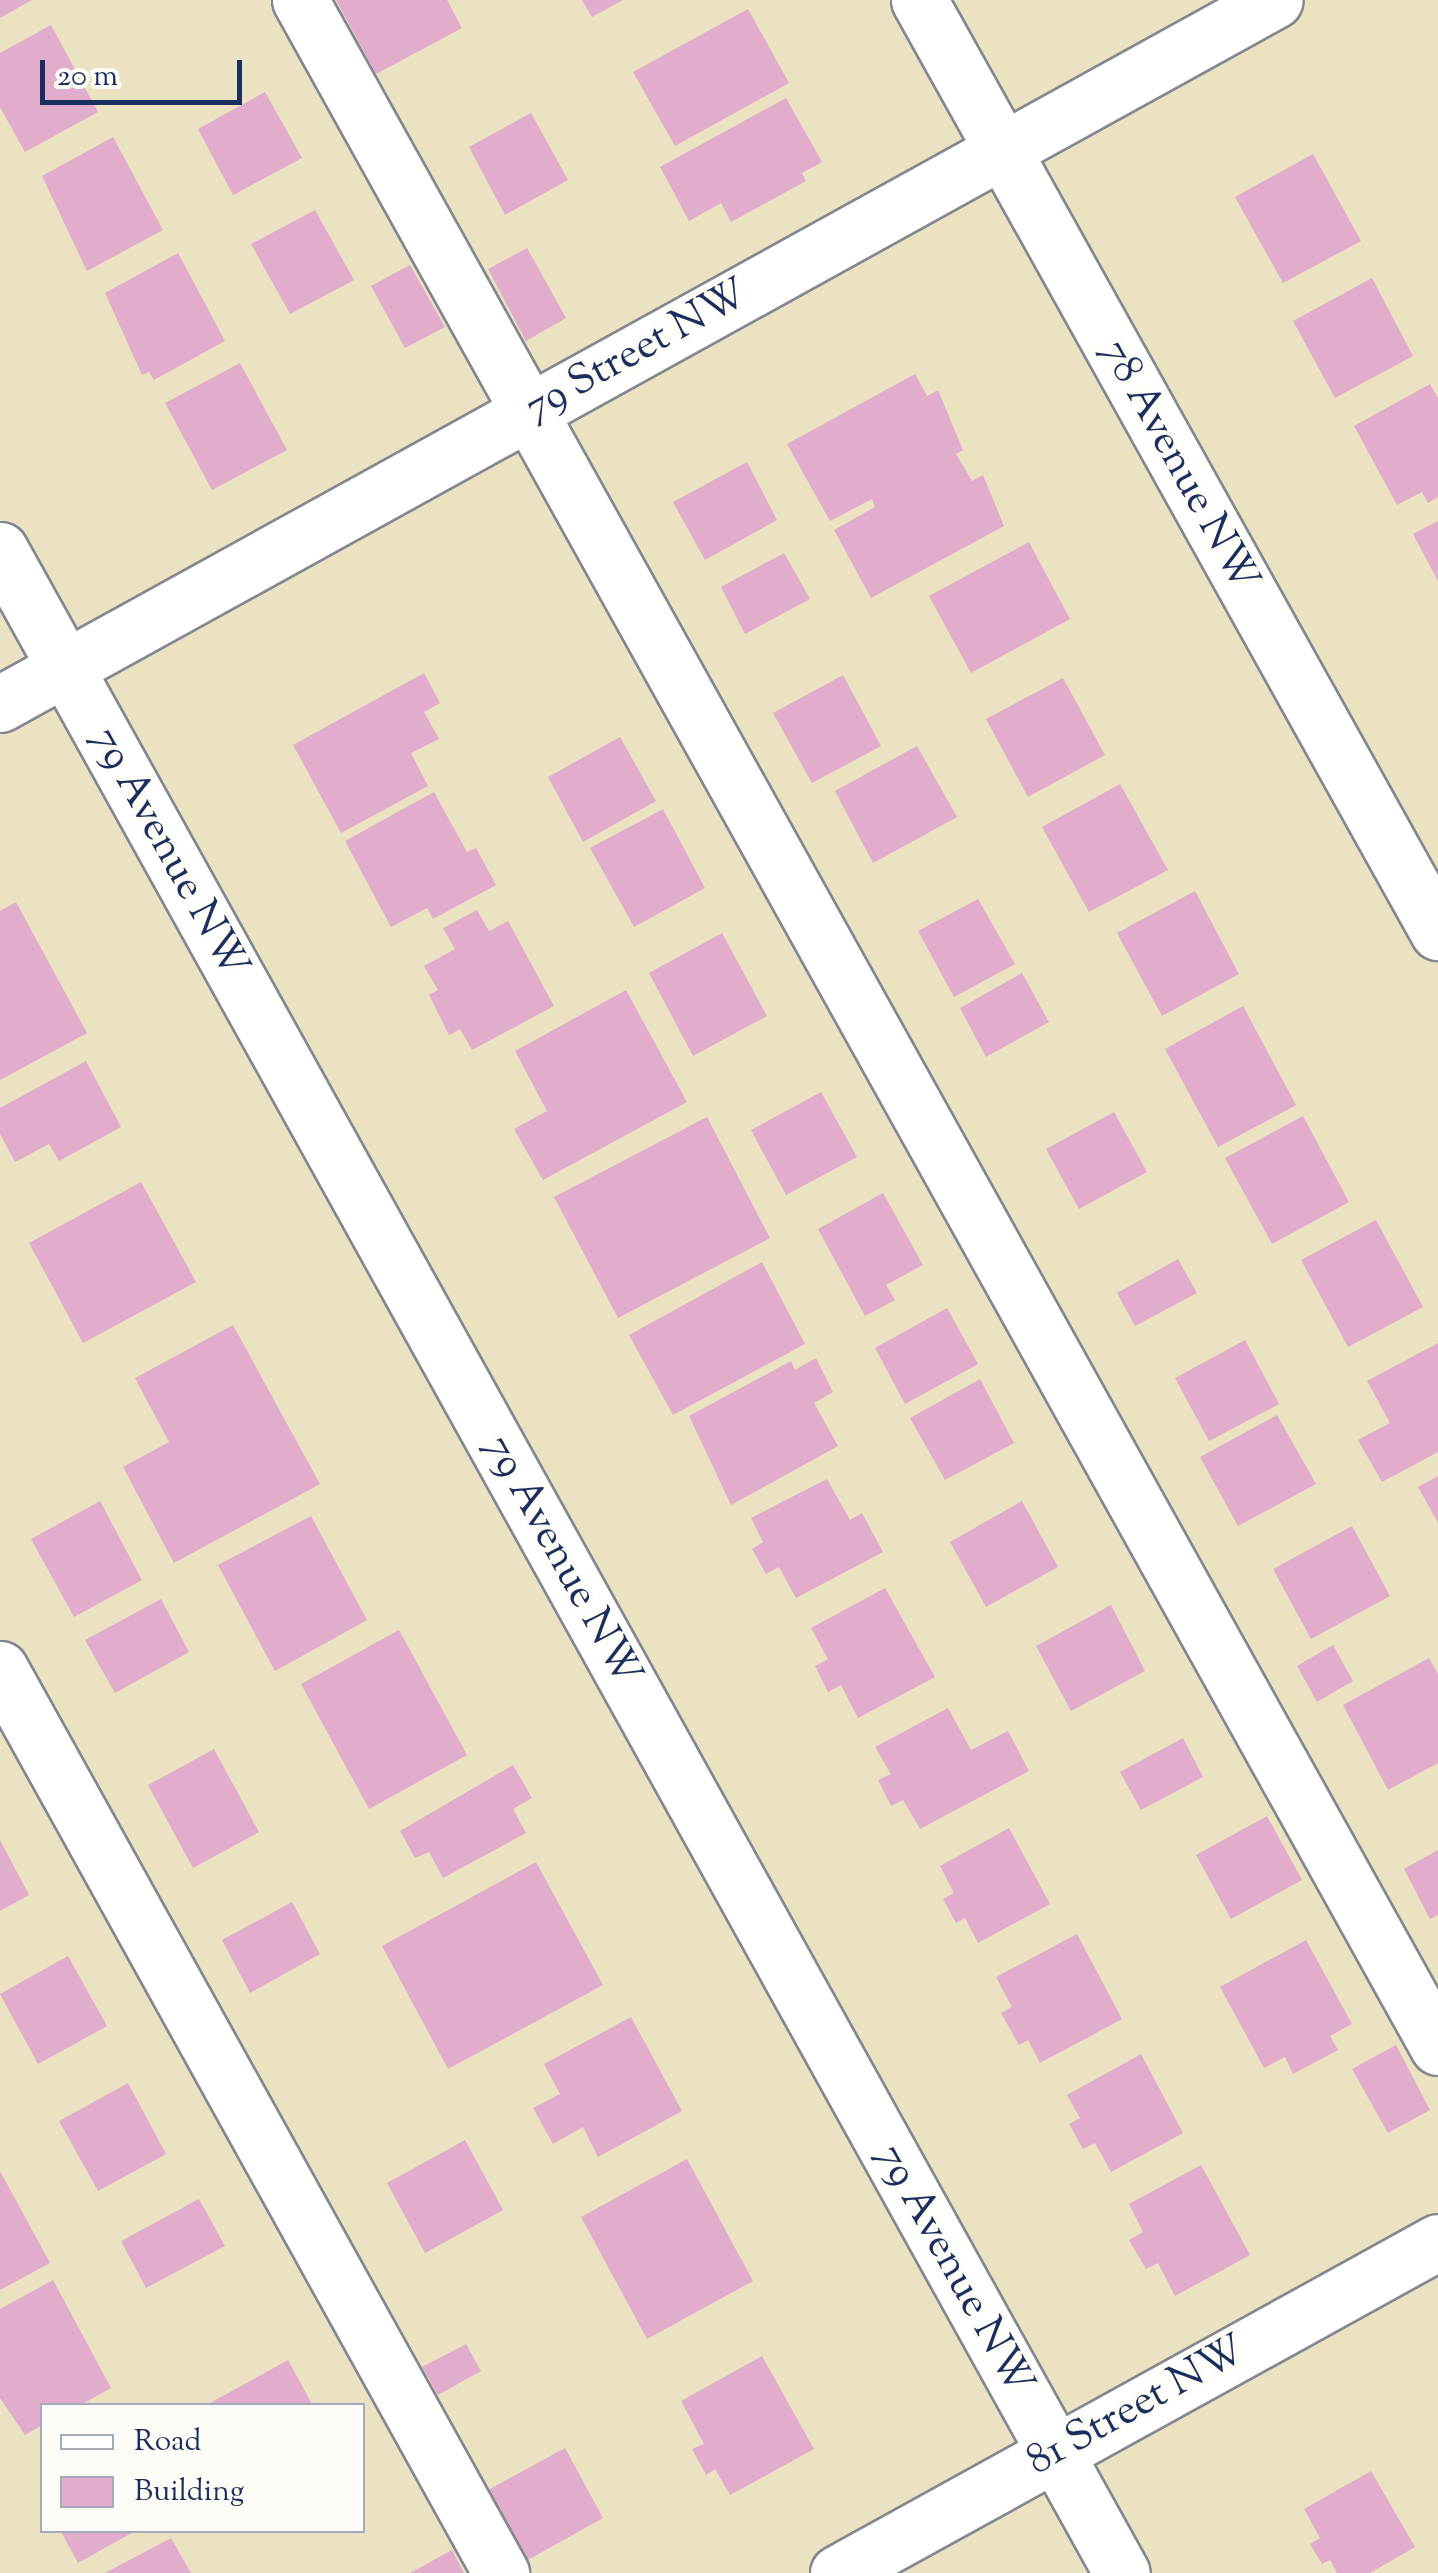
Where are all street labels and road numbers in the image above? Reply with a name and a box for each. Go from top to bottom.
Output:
street label: 79 Street NW [517,270,757,434]
street label: 78 Avenue NW [1088,331,1268,601]
street label: 79 Avenue NW [78,719,258,987]
street label: 79 Avenue NW [471,1427,651,1695]
street label: 79 Avenue NW [863,2136,1043,2404]
street label: 81 Street NW [1019,2326,1255,2488]

